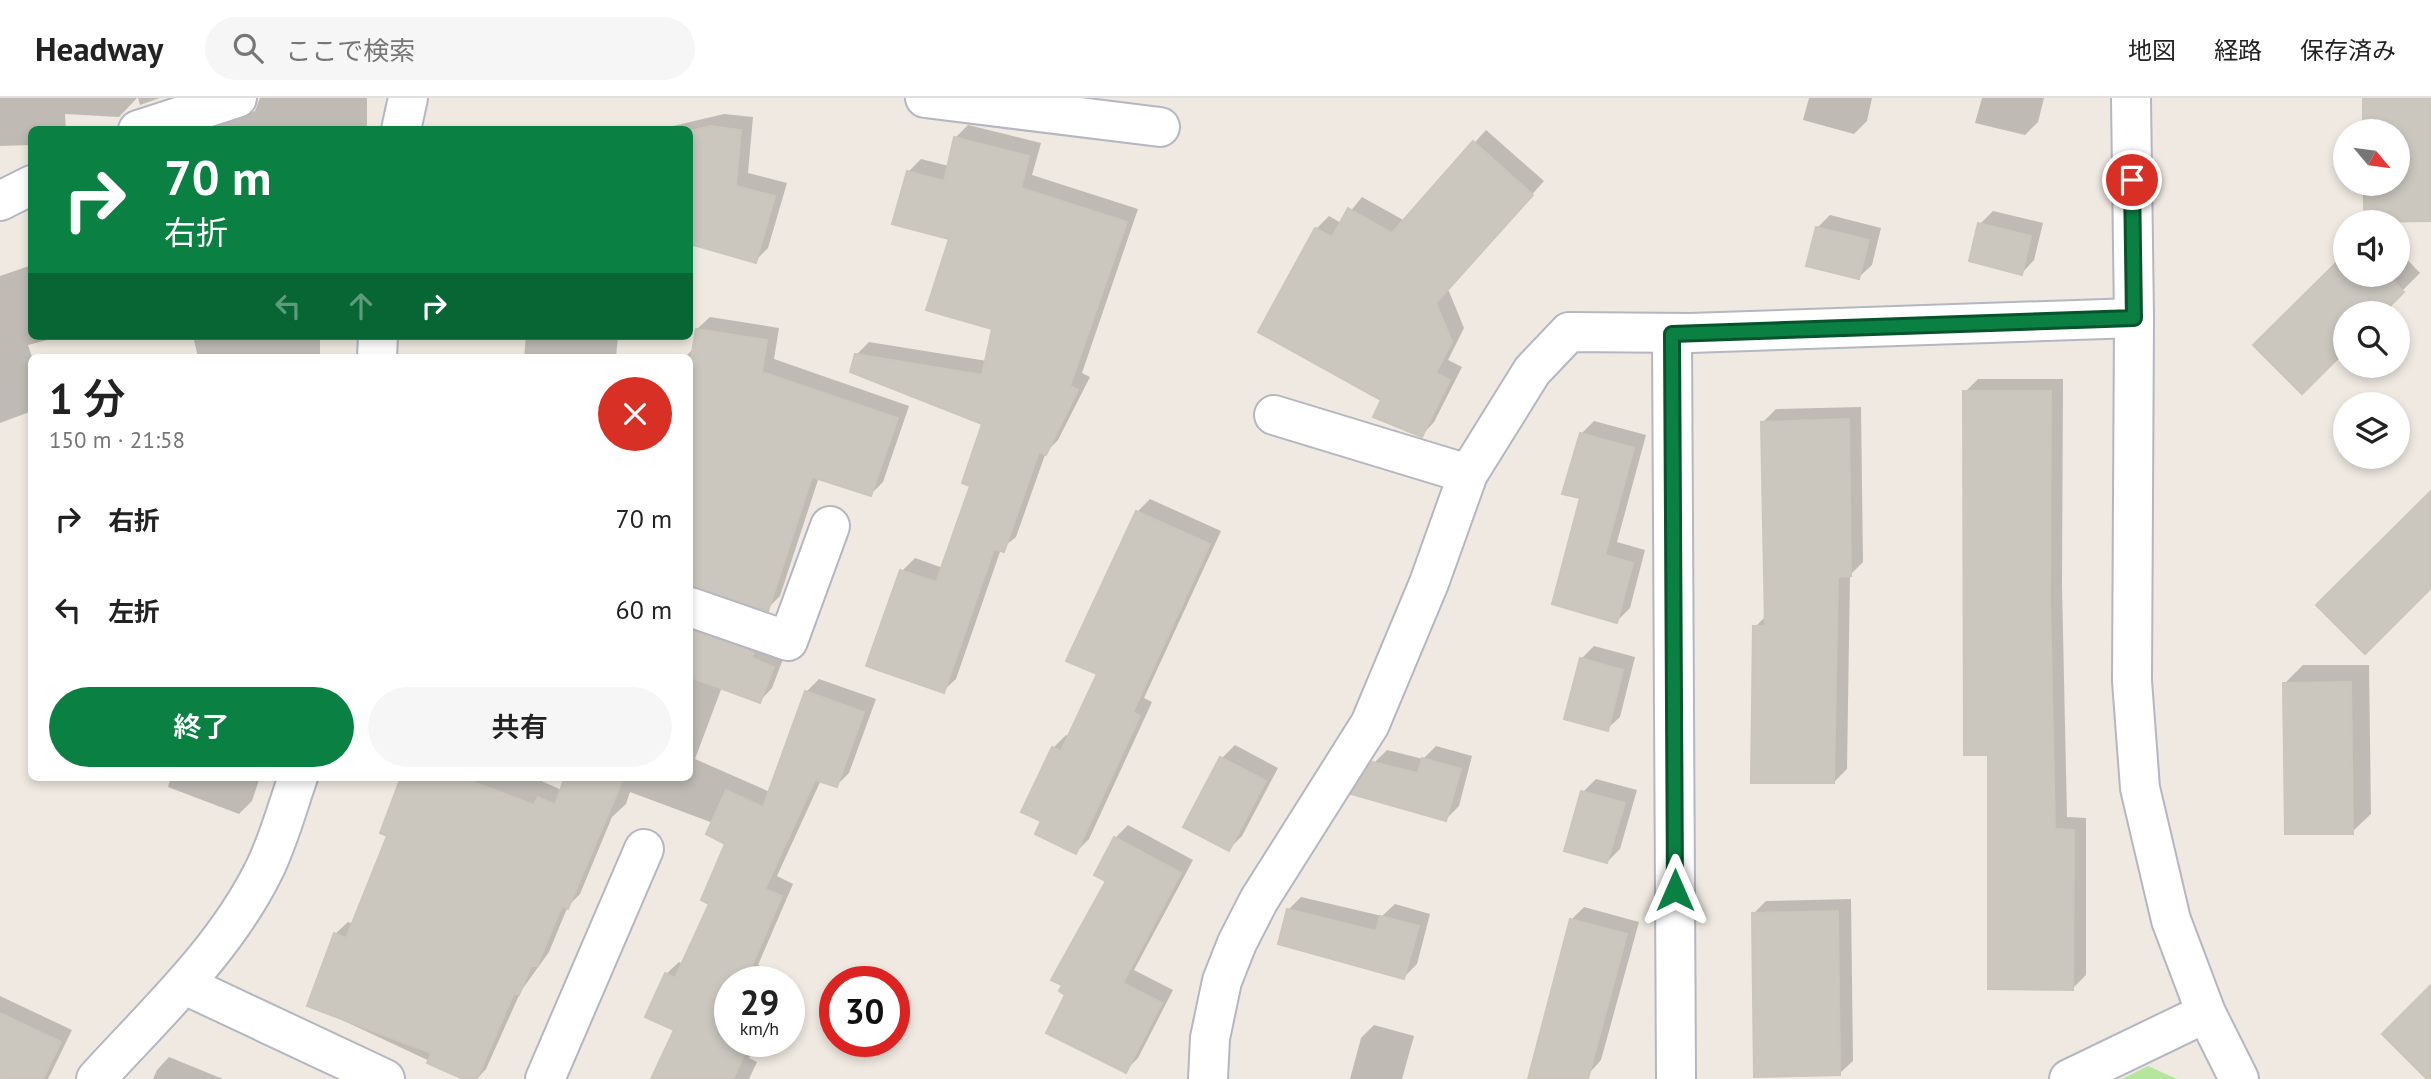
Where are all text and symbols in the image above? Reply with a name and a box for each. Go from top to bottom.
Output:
search box [205,17,695,80]
text: Headway [35,27,163,70]
icon: search [229,29,267,67]
text: ここで検索 [285,34,415,67]
text: 地図 [2128,35,2176,66]
text: 経路 [2214,35,2262,66]
text: 保存済み [2300,35,2396,66]
north arrow [2333,119,2410,196]
map controls [2333,119,2410,469]
text: 70 m [164,145,271,209]
pin [2102,150,2162,210]
icon: right [49,154,140,245]
icon: arrive [2113,161,2151,199]
button: sound [2333,210,2410,287]
text: 右折 [164,211,228,253]
icon: left [269,287,307,325]
icon: ahead [342,287,380,325]
icon: right [415,287,453,325]
button: search [2333,301,2410,378]
text: 1 分 [49,371,125,426]
button: close [598,377,672,451]
button: layers [2333,392,2410,469]
text: 150 m · 21:58 [49,425,185,454]
icon: right [49,500,87,538]
text: 70 m [616,502,672,535]
text: 右折 [108,504,160,537]
icon: left [49,591,87,629]
text: 60 m [616,593,672,626]
text: 左折 [108,595,160,628]
button: 終了 [49,687,354,767]
button: 共有 [368,687,672,767]
position arrow [1638,853,1712,927]
speed limit sign: 30 [819,966,910,1057]
text: 29 [740,979,779,1025]
text: km/h [740,1017,779,1040]

